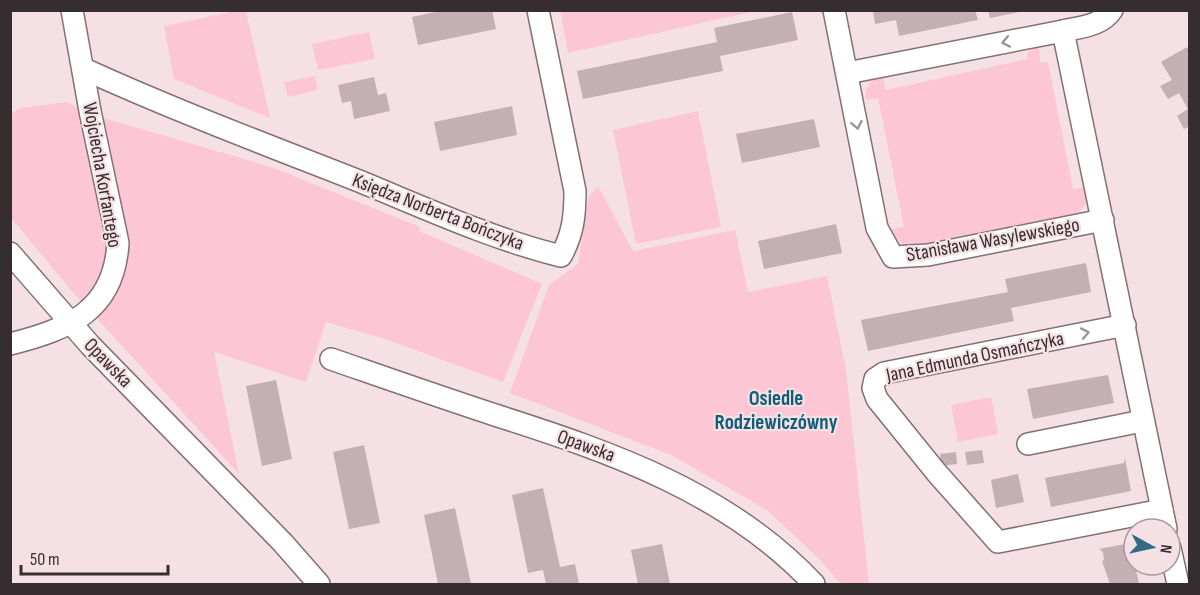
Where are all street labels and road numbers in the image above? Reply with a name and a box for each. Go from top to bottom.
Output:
street label: Wojciecha Korfantego [77,101,127,249]
street label: Księdza Norberta Bończyka [349,168,527,256]
street label: Stanisława Wasylewskiego [904,213,1082,267]
street label: Jana Edmunda Osmańczyka [883,326,1066,388]
street label: Opawska [79,333,137,393]
street label: Opawska [554,425,618,467]

